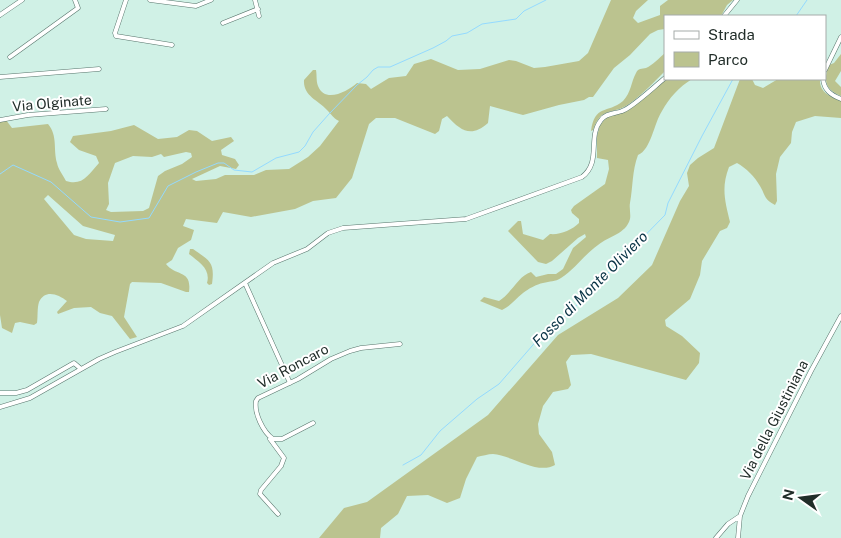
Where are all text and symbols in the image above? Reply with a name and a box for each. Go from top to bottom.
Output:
legend [664,15,826,80]
text: Strada [708,26,755,43]
text: Parco [708,51,748,68]
street label: Via Olginate [12,92,92,114]
water label: Fosso di Monte Oliviero [529,228,651,350]
street label: Via Roncaro [255,341,331,391]
street label: Via della Giustiniana [737,357,811,483]
north arrow [776,473,826,523]
text: N [779,488,797,502]

